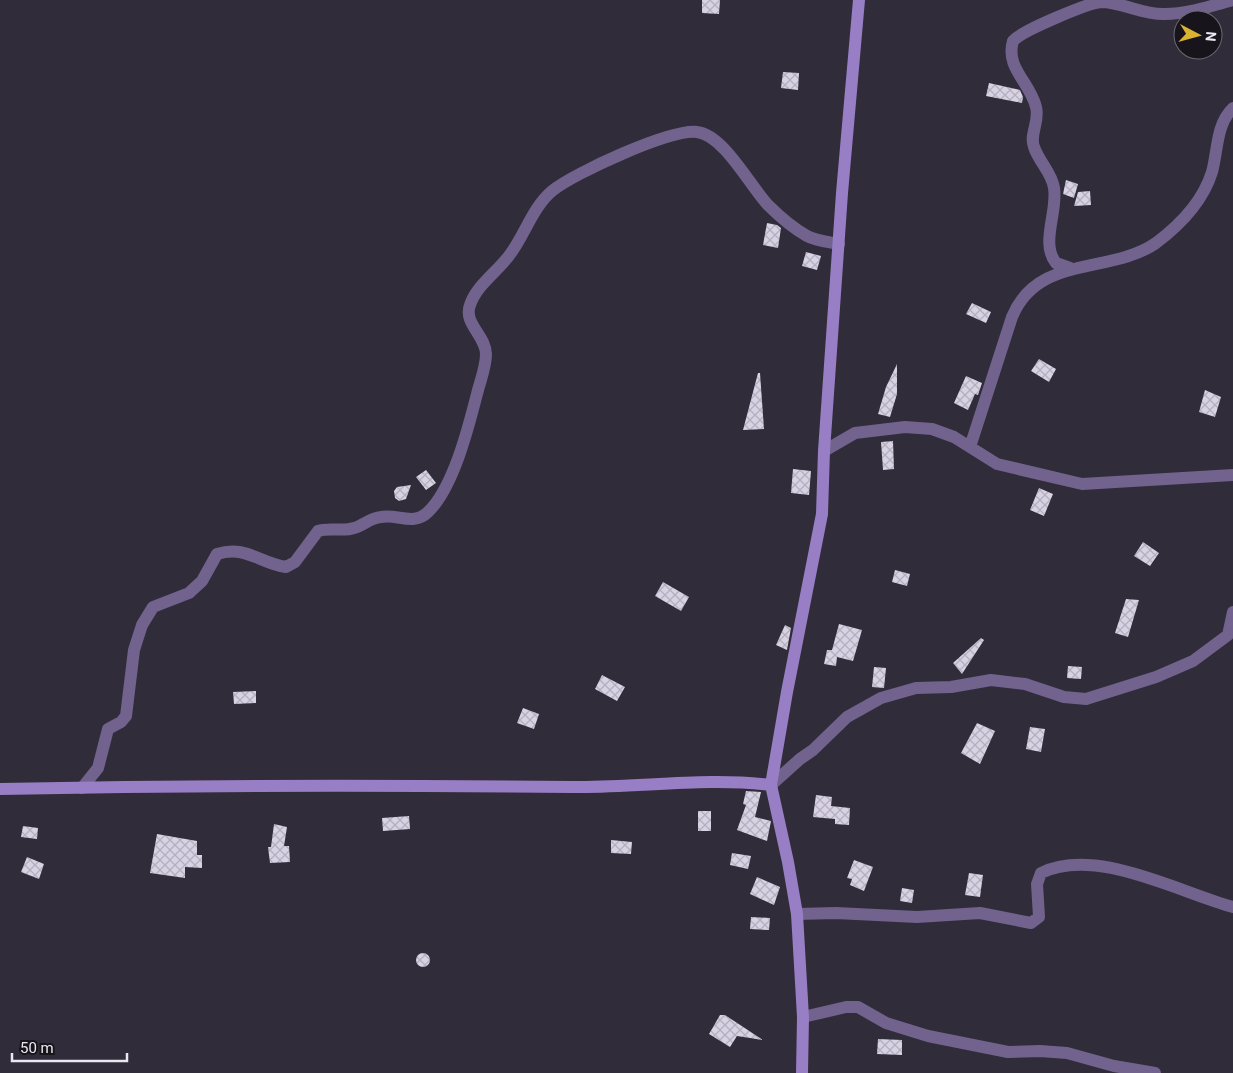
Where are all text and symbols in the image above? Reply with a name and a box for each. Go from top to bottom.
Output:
north arrow [1173,10,1223,60]
text: N [1202,31,1219,42]
scale bar [12,1030,128,1062]
text: 50 m [20,1039,54,1057]

